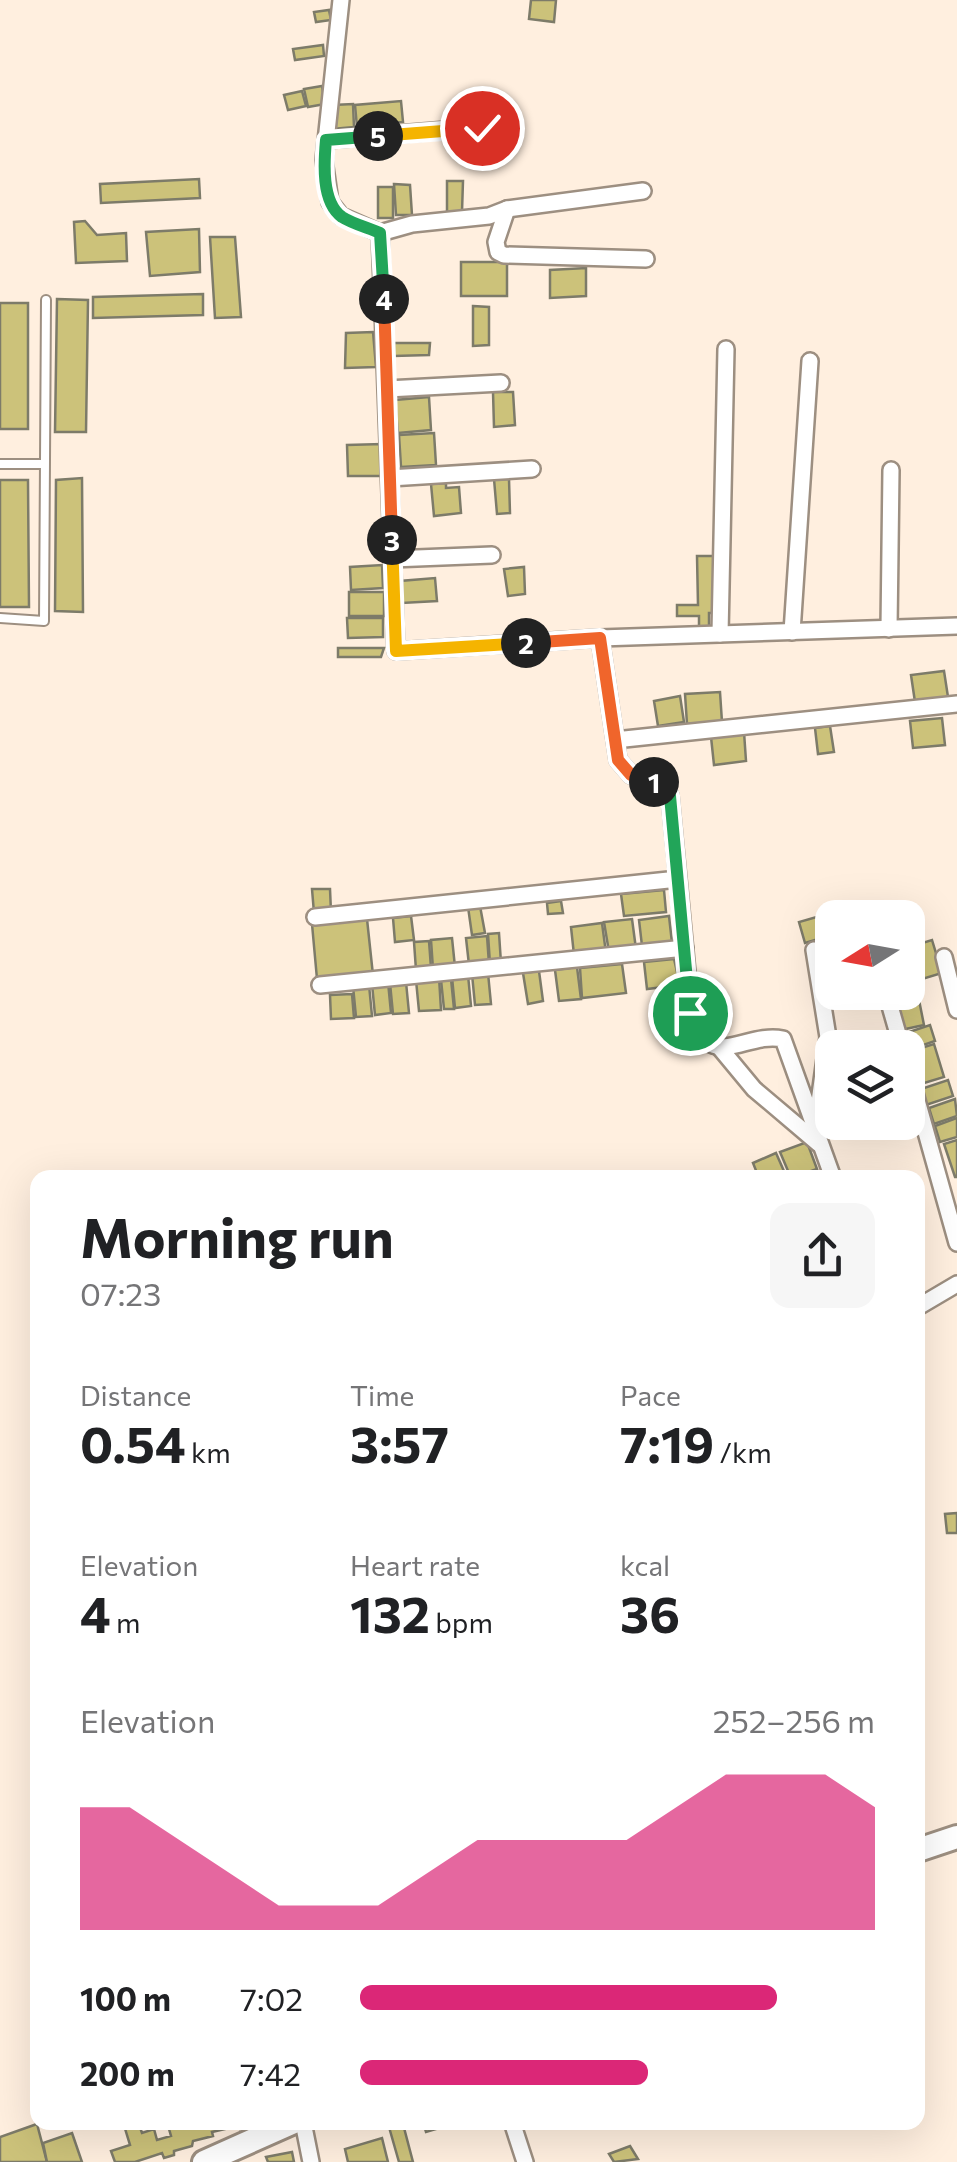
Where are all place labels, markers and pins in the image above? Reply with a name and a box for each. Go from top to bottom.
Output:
pin [440,86,525,171]
pin: 5 [353,111,403,161]
pin: 4 [359,274,409,324]
pin: 3 [367,515,417,565]
pin: 2 [501,618,551,668]
pin: 1 [629,757,679,807]
pin [648,971,733,1056]

